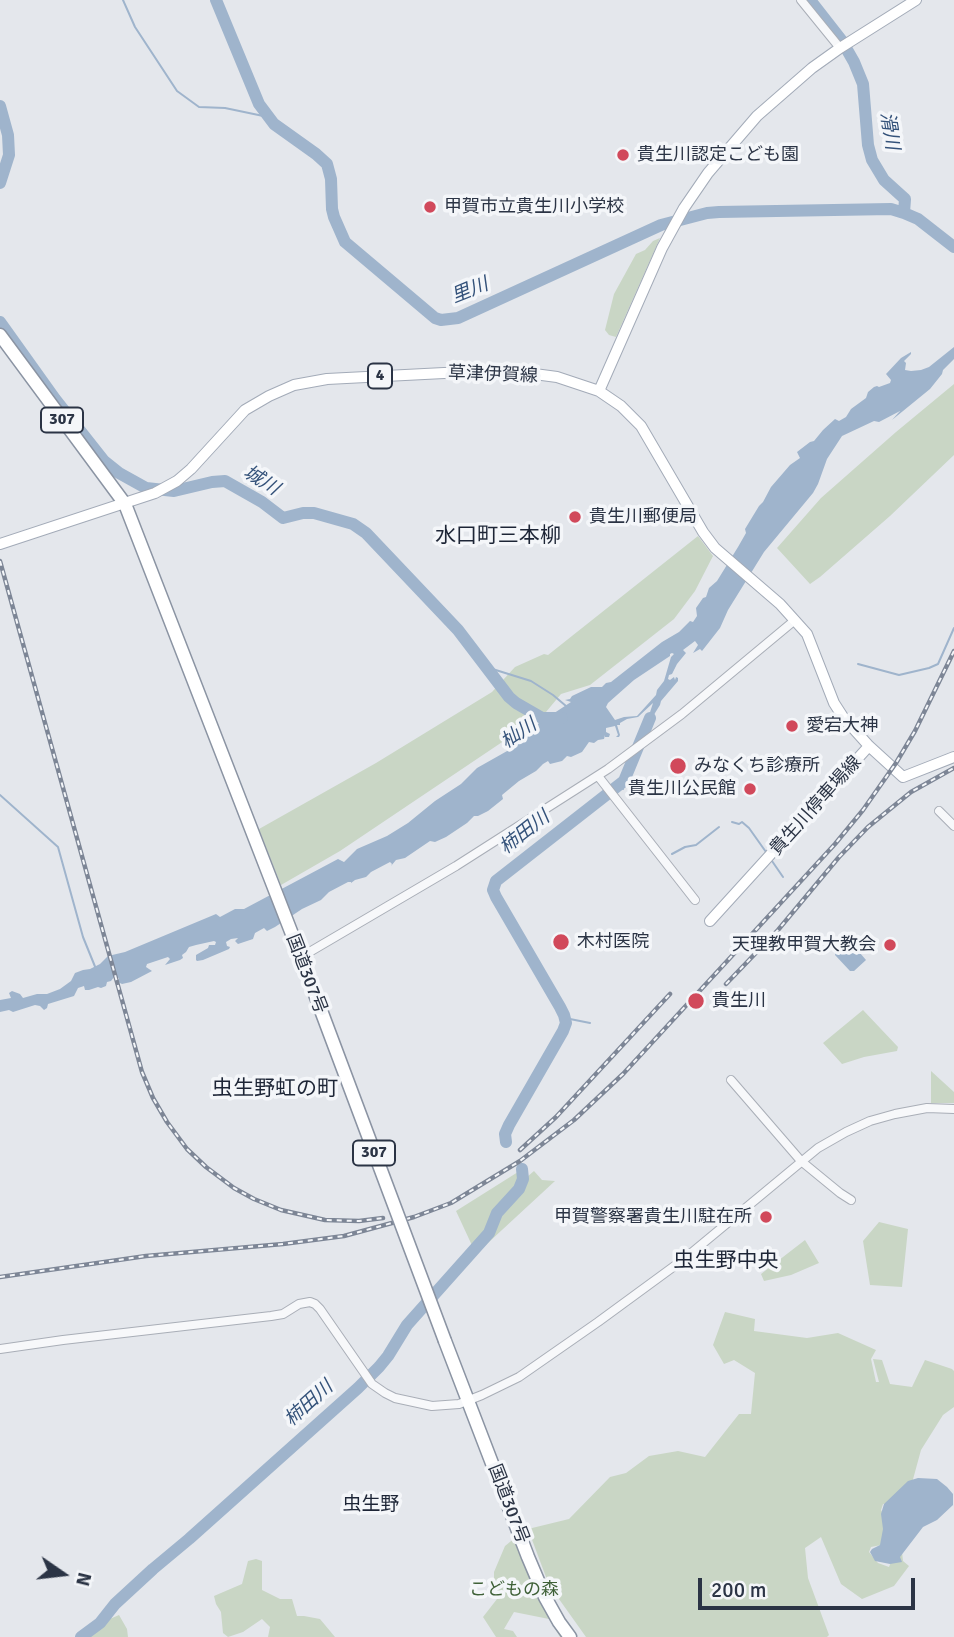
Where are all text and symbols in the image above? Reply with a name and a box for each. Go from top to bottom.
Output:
water label: 滑川 [875,110,903,152]
place label: 貴生川認定こども園 [637,144,799,166]
marker: 貴生川認定こども園 [615,147,631,163]
place label: 甲賀市立貴生川小学校 [444,196,624,218]
marker: 甲賀市立貴生川小学校 [422,199,438,215]
water label: 里川 [448,273,492,309]
street label: 草津伊賀線 [448,363,538,387]
road number: 4 [368,364,392,388]
road number: 307 [41,408,83,432]
water label: 城川 [239,461,283,501]
place label: 貴生川郵便局 [589,506,697,528]
marker: 貴生川郵便局 [567,509,583,525]
district label: 水口町三本柳 [435,523,561,549]
water label: 杣川 [497,714,541,754]
place label: 愛宕大神 [806,715,878,737]
marker: 愛宕大神 [784,718,800,734]
street label: 貴生川停車場線 [766,752,866,860]
place label: みなくち診療所 [694,755,820,777]
marker: みなくち診療所 [668,756,688,776]
place label: 貴生川公民館 [628,778,736,800]
marker: 貴生川公民館 [742,781,758,797]
water label: 柿田川 [496,806,554,860]
street label: 国道307号 [281,931,331,1017]
place label: 木村医院 [577,931,649,953]
marker: 木村医院 [551,932,571,952]
place label: 天理教甲賀大教会 [732,934,876,956]
marker: 天理教甲賀大教会 [882,937,898,953]
place label: 貴生川 [712,990,766,1012]
marker: 貴生川 [686,991,706,1011]
district label: 虫生野虹の町 [212,1076,338,1102]
road number: 307 [353,1140,395,1166]
place label: 甲賀警察署貴生川駐在所 [554,1206,752,1228]
marker: 甲賀警察署貴生川駐在所 [758,1209,774,1225]
district label: 虫生野中央 [674,1248,778,1274]
water label: 柿田川 [280,1376,338,1432]
street label: 国道307号 [483,1461,533,1547]
district label: 虫生野 [343,1494,399,1516]
north arrow [28,1539,98,1609]
scale bar [702,1564,919,1608]
text: N [70,1570,97,1588]
text: 200 m [711,1577,766,1603]
park label: こどもの森 [469,1579,559,1601]

